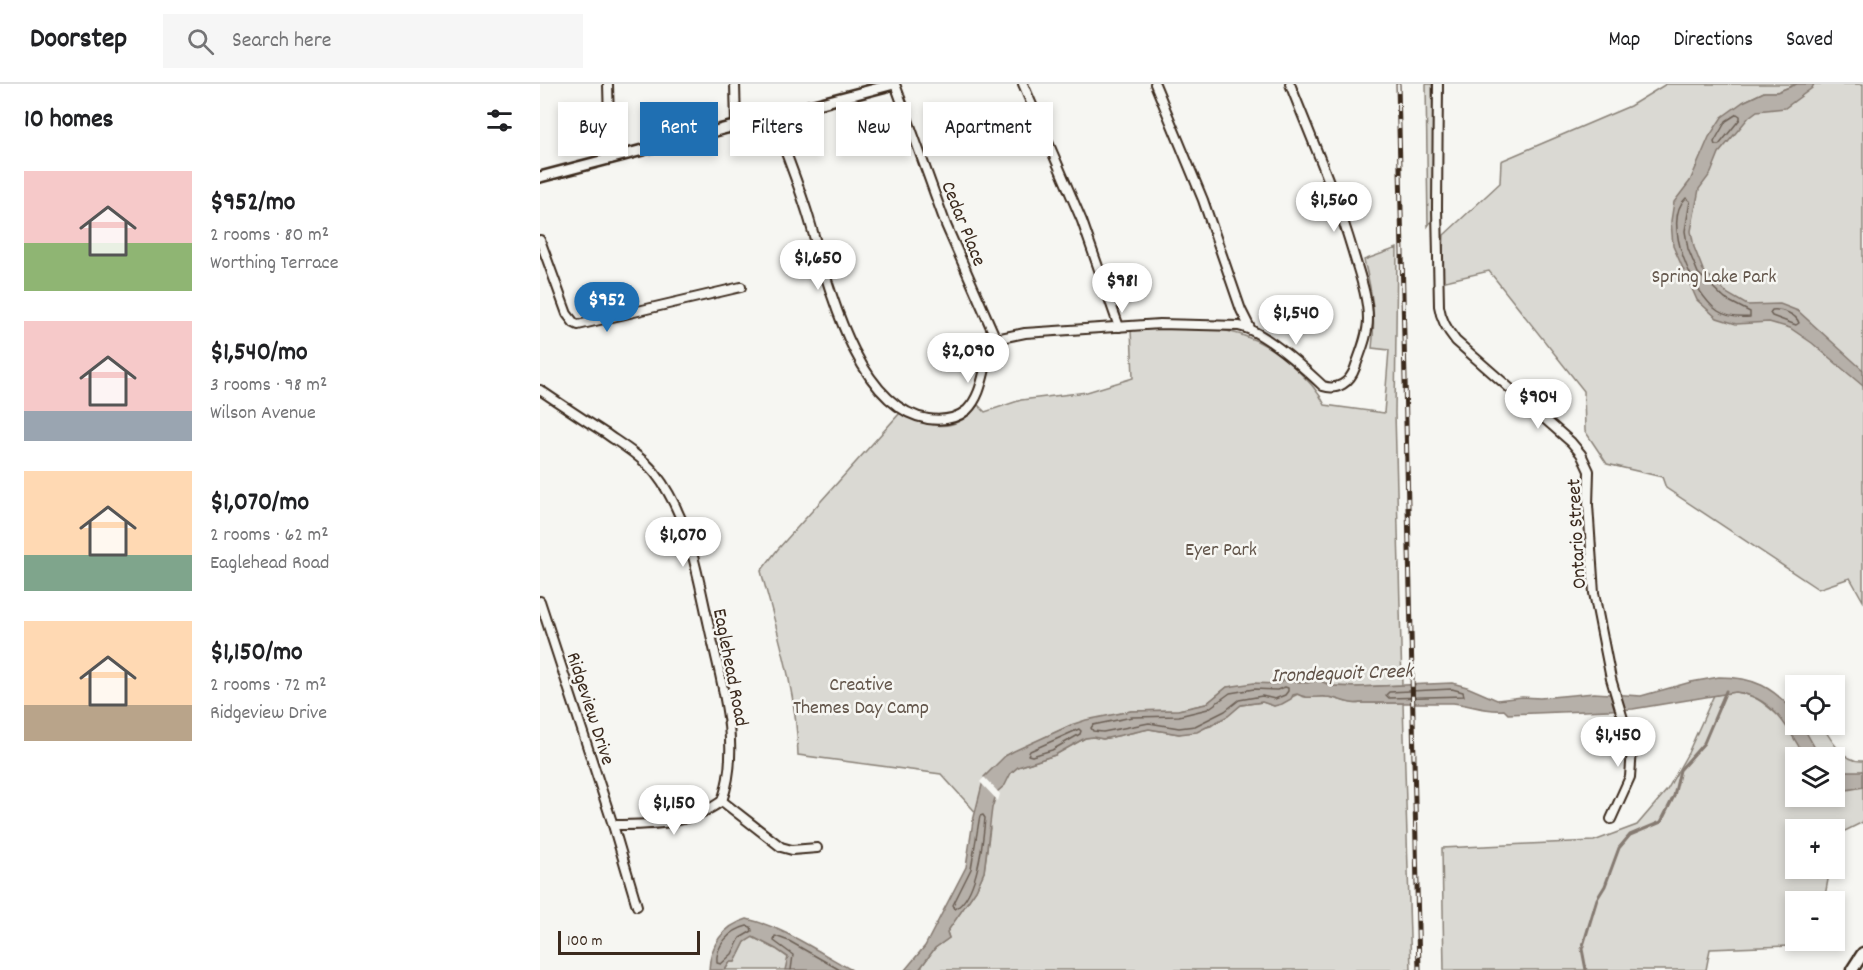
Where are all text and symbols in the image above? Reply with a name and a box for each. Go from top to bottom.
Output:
search box [163,14,583,68]
text: Doorstep [30,21,127,61]
icon: search [184,25,217,58]
text: Search here [232,26,332,57]
text: Map [1609,26,1640,56]
text: Directions [1673,26,1753,56]
text: Saved [1786,26,1833,56]
text: 10 homes [24,102,114,139]
chip: Buy [558,102,628,156]
chip: Rent [640,102,718,156]
chip: Filters [730,102,824,156]
chip: New [836,102,911,156]
chip: Apartment [923,102,1053,156]
icon: filters [483,104,516,137]
street label: Cedar Place [932,177,992,271]
pin: $1,560 [1285,182,1383,233]
text: $952/mo [210,185,295,222]
text: $1,560 [1310,187,1358,215]
icon: home [72,195,144,267]
text: 2 rooms · 80 m² [210,222,329,250]
pin: $1,650 [769,240,867,291]
text: $1,650 [794,245,842,273]
text: Worthing Terrace [210,250,338,278]
pin: $981 [1086,263,1158,314]
park label: Spring Lake Park [1652,264,1776,292]
text: $981 [1106,268,1138,296]
pin: $952 [571,282,643,333]
text: $952 [588,287,626,315]
pin: $1,540 [1247,295,1345,346]
text: $1,540 [1273,300,1319,328]
pin: $2,090 [919,333,1017,384]
text: $1,540/mo [210,335,308,372]
text: $2,090 [941,338,995,366]
icon: home [72,345,144,417]
text: 3 rooms · 98 m² [210,372,327,400]
pin: $904 [1502,379,1574,430]
text: $904 [1519,384,1557,412]
text: Wilson Avenue [210,400,316,428]
street label: Ontario Street [1561,478,1595,590]
text: $1,070/mo [210,485,309,522]
icon: home [72,495,144,567]
pin: $1,070 [634,517,732,568]
text: 2 rooms · 62 m² [210,522,329,550]
text: $1,070 [659,522,707,550]
park label: Eyer Park [1185,537,1257,565]
text: Eaglehead Road [210,550,329,578]
street label: Eaglehead Road [704,606,754,729]
text: $1,150/mo [210,635,303,672]
icon: home [72,645,144,717]
street label: Ridgeview Drive [558,649,621,769]
water label: Irondequoit Creek [1271,657,1416,692]
text: 2 rooms · 72 m² [210,672,326,700]
park label: Creative Themes Day Camp [793,672,929,723]
map controls [1785,675,1845,951]
button: locate [1785,675,1845,735]
text: Ridgeview Drive [210,700,327,728]
pin: $1,450 [1569,717,1667,768]
text: $1,450 [1595,722,1641,750]
button: layers [1785,747,1845,807]
pin: $1,150 [625,785,723,836]
text: $1,150 [653,790,695,818]
button: + [1785,819,1845,879]
button: − [1785,891,1845,951]
scale bar [558,928,700,956]
text: 100 m [567,930,603,953]

